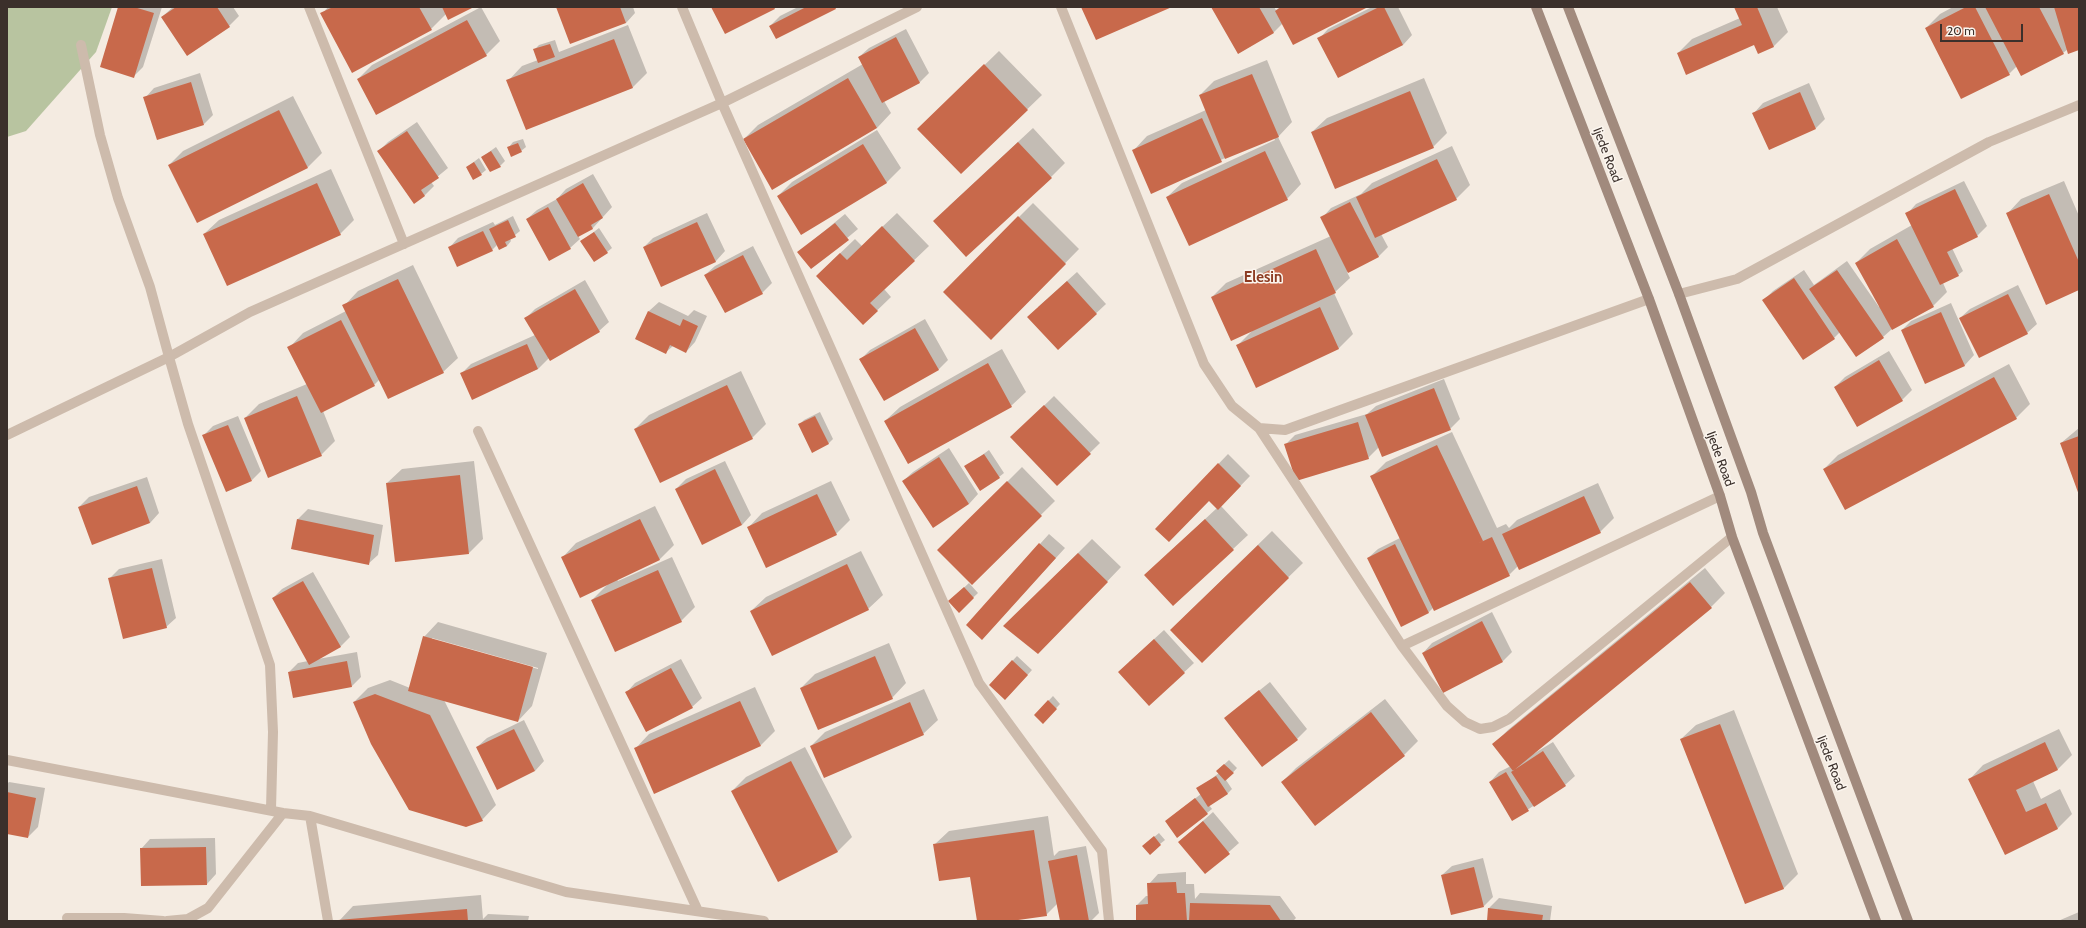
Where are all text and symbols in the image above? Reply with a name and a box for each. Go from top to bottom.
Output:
scale bar [1942,16,2025,42]
text: 20 m [1947,23,1975,38]
street label: Ijede Road [1589,125,1625,185]
district label: Elesin [1244,269,1282,287]
street label: Ijede Road [1703,429,1737,489]
street label: Ijede Road [1813,733,1849,793]

